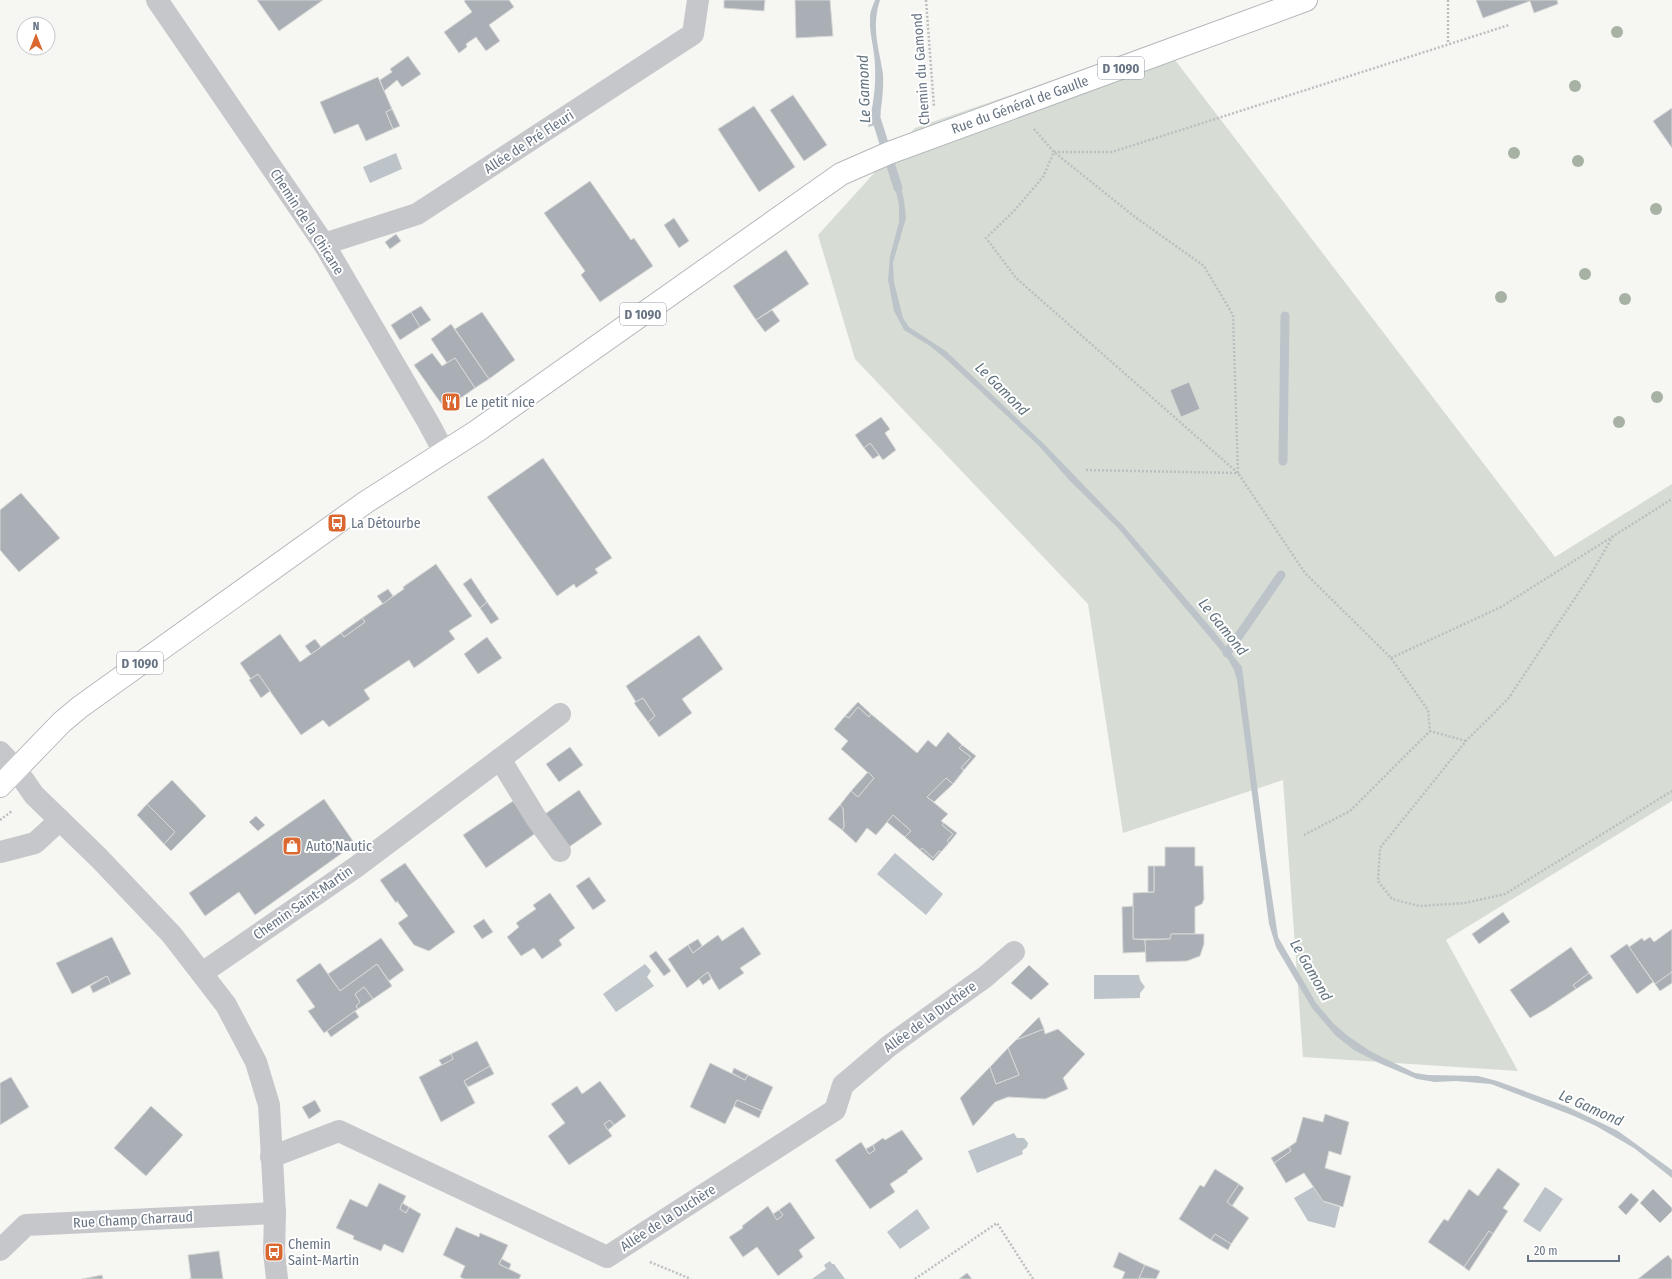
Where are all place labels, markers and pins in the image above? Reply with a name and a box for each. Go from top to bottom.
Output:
restaurant icon: Le petit nice [440,391,462,413]
place label: Le petit nice [465,394,535,411]
bus stop icon: La Détourbe [326,512,348,534]
place label: La Détourbe [351,515,421,532]
shop icon: Auto'Nautic [281,835,303,857]
place label: Auto'Nautic [306,838,372,855]
place label: Chemin Saint-Martin [288,1236,359,1269]
bus stop icon: Chemin Saint-Martin [263,1241,285,1263]

